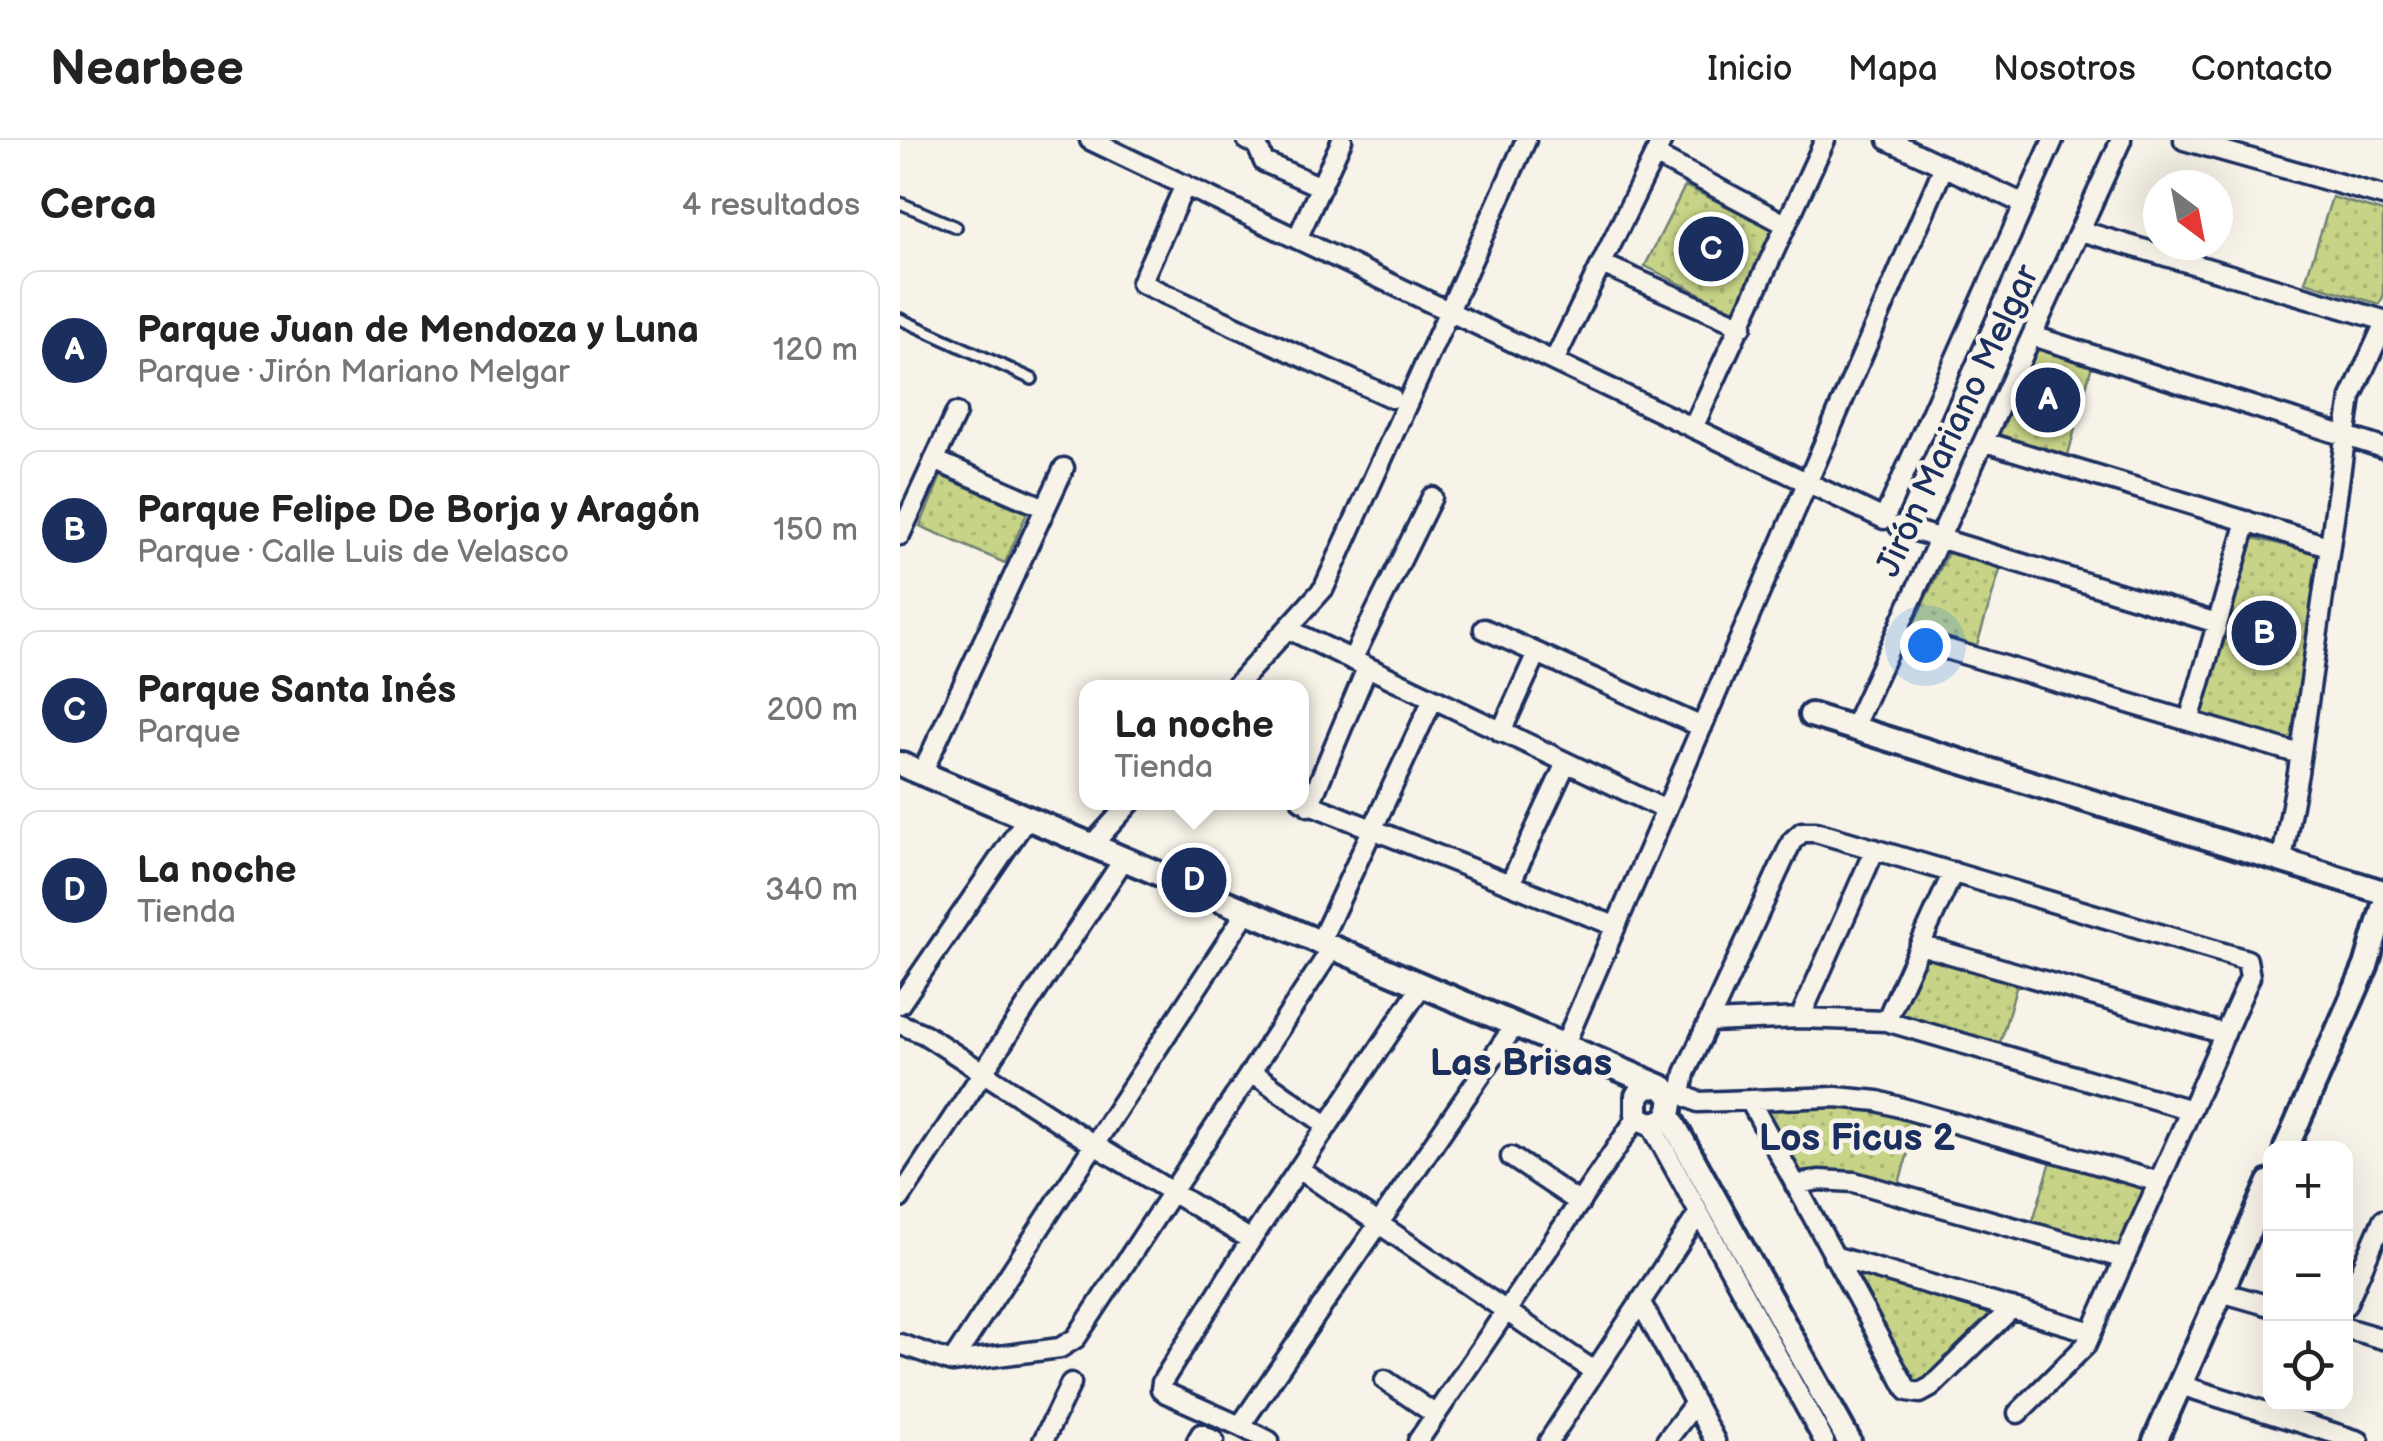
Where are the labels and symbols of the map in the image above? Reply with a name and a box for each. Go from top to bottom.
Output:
north arrow [2143,170,2233,260]
pin: C [1678,212,1744,286]
street label: Jirón Mariano Melgar [1867,257,2050,584]
pin: A [2016,362,2080,438]
pin: B [2232,596,2296,670]
your location [1900,620,1951,671]
pin: D [1162,842,1226,918]
district label: Las Brisas [1430,1041,1612,1086]
district label: Los Ficus 2 [1759,1116,1956,1161]

